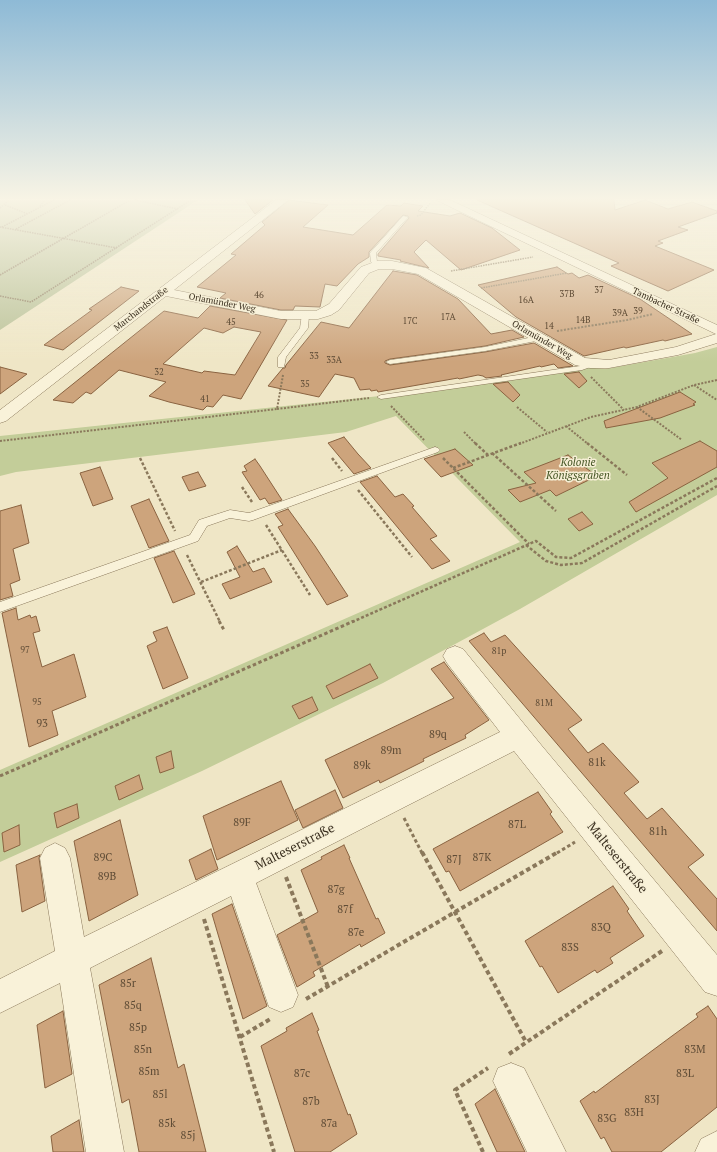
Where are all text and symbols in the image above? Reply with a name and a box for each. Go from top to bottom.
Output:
street label: Marchandstraße [112,285,170,333]
house number: 37 [594,285,604,295]
street label: Tambacher Straße [631,286,701,326]
house number: 37B [559,289,575,299]
house number: 46 [254,290,264,300]
street label: Orlamünder Weg [188,291,256,315]
house number: 16A [518,295,534,305]
house number: 39 [633,306,643,316]
house number: 39A [612,308,628,318]
house number: 17A [440,312,456,322]
house number: 14B [575,315,591,325]
house number: 17C [402,316,418,326]
house number: 45 [226,317,236,327]
street label: Orlamünder Weg [510,318,574,362]
house number: 14 [544,321,554,331]
house number: 33 [309,351,319,361]
house number: 33A [326,355,342,365]
house number: 32 [154,367,164,377]
house number: 35 [300,379,310,389]
house number: 41 [200,394,210,404]
park label: Kolonie Königsgraben [546,456,610,482]
house number: 97 [20,645,30,655]
house number: 81p [492,646,506,656]
house number: 95 [32,697,42,707]
house number: 81M [535,698,553,708]
house number: 93 [36,717,48,731]
house number: 89q [429,728,447,742]
house number: 89m [380,744,402,758]
house number: 81k [588,756,606,770]
house number: 89k [353,759,371,773]
house number: 89F [233,816,251,830]
house number: 87L [508,818,526,832]
street label: Malteserstraße [584,819,650,897]
street label: Malteserstraße [253,820,337,874]
house number: 81h [649,825,667,839]
house number: 89C [94,851,112,865]
house number: 87K [473,851,491,865]
house number: 87J [446,853,462,867]
house number: 89B [98,870,116,884]
house number: 87g [328,883,344,897]
house number: 87f [337,903,353,917]
house number: 83Q [591,921,611,935]
house number: 87e [348,926,364,940]
house number: 83S [561,941,579,955]
house number: 85r [120,977,136,991]
house number: 85q [124,999,142,1013]
house number: 85p [129,1021,147,1035]
house number: 85n [134,1043,152,1057]
house number: 83M [684,1043,706,1057]
house number: 85m [138,1065,160,1079]
house number: 87c [294,1067,310,1081]
house number: 83L [676,1067,694,1081]
house number: 85l [152,1088,168,1102]
house number: 83J [644,1093,660,1107]
house number: 87b [302,1095,320,1109]
house number: 83H [624,1106,644,1120]
house number: 83G [597,1112,617,1126]
house number: 85k [158,1117,176,1131]
house number: 87a [321,1117,337,1131]
house number: 85j [181,1129,195,1143]

